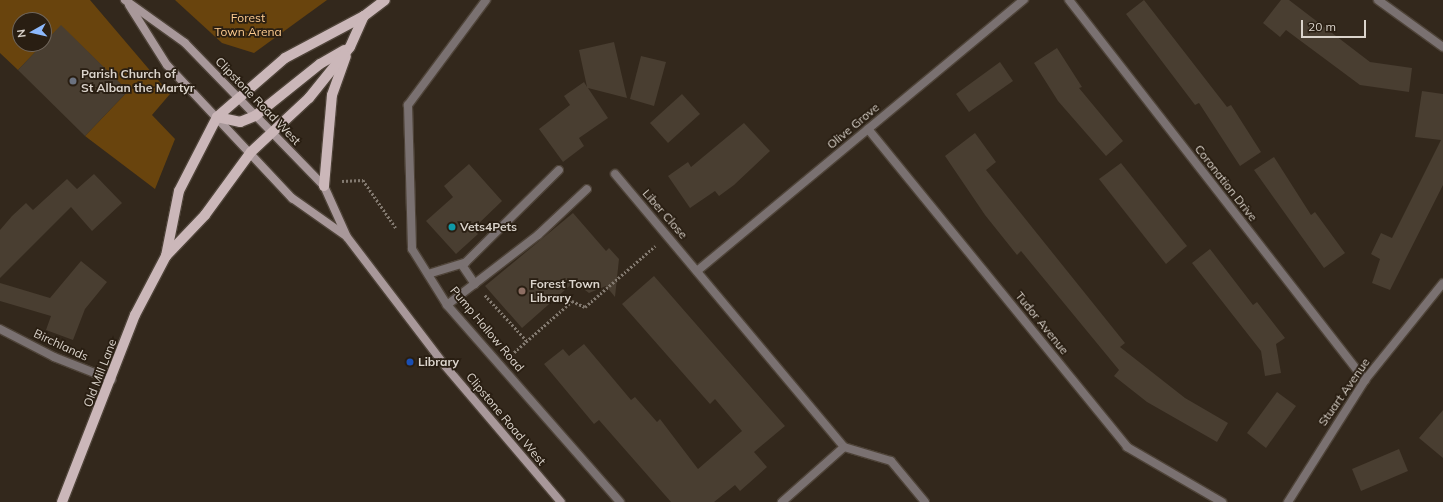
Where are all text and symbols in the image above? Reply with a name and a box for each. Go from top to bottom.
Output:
park label: Forest Town Arena [214,11,282,39]
north arrow [12,12,52,52]
scale bar [1303,12,1368,38]
text: 20 m [1308,19,1336,34]
text: N [14,28,29,39]
street label: Clipstone Road West [212,54,304,148]
place label: Parish Church of St Alban the Martyr [81,67,195,95]
marker: Parish Church of St Alban the Martyr [68,76,78,86]
street label: Olive Grove [824,100,882,152]
street label: Coronation Drive [1192,142,1260,224]
street label: Liber Close [640,186,690,242]
place label: Vets4Pets [460,220,517,234]
marker: Vets4Pets [447,222,457,232]
place label: Forest Town Library [530,277,600,305]
street label: Pump Hollow Road [447,283,527,375]
marker: Forest Town Library [517,286,527,296]
street label: Tudor Avenue [1012,289,1072,357]
street label: Birchlands [31,326,91,364]
street label: Old Mill Lane [80,337,120,409]
place label: Library [418,355,459,369]
street label: Stuart Avenue [1315,355,1373,429]
marker: Library [405,357,415,367]
street label: Clipstone Road West [463,370,549,468]

